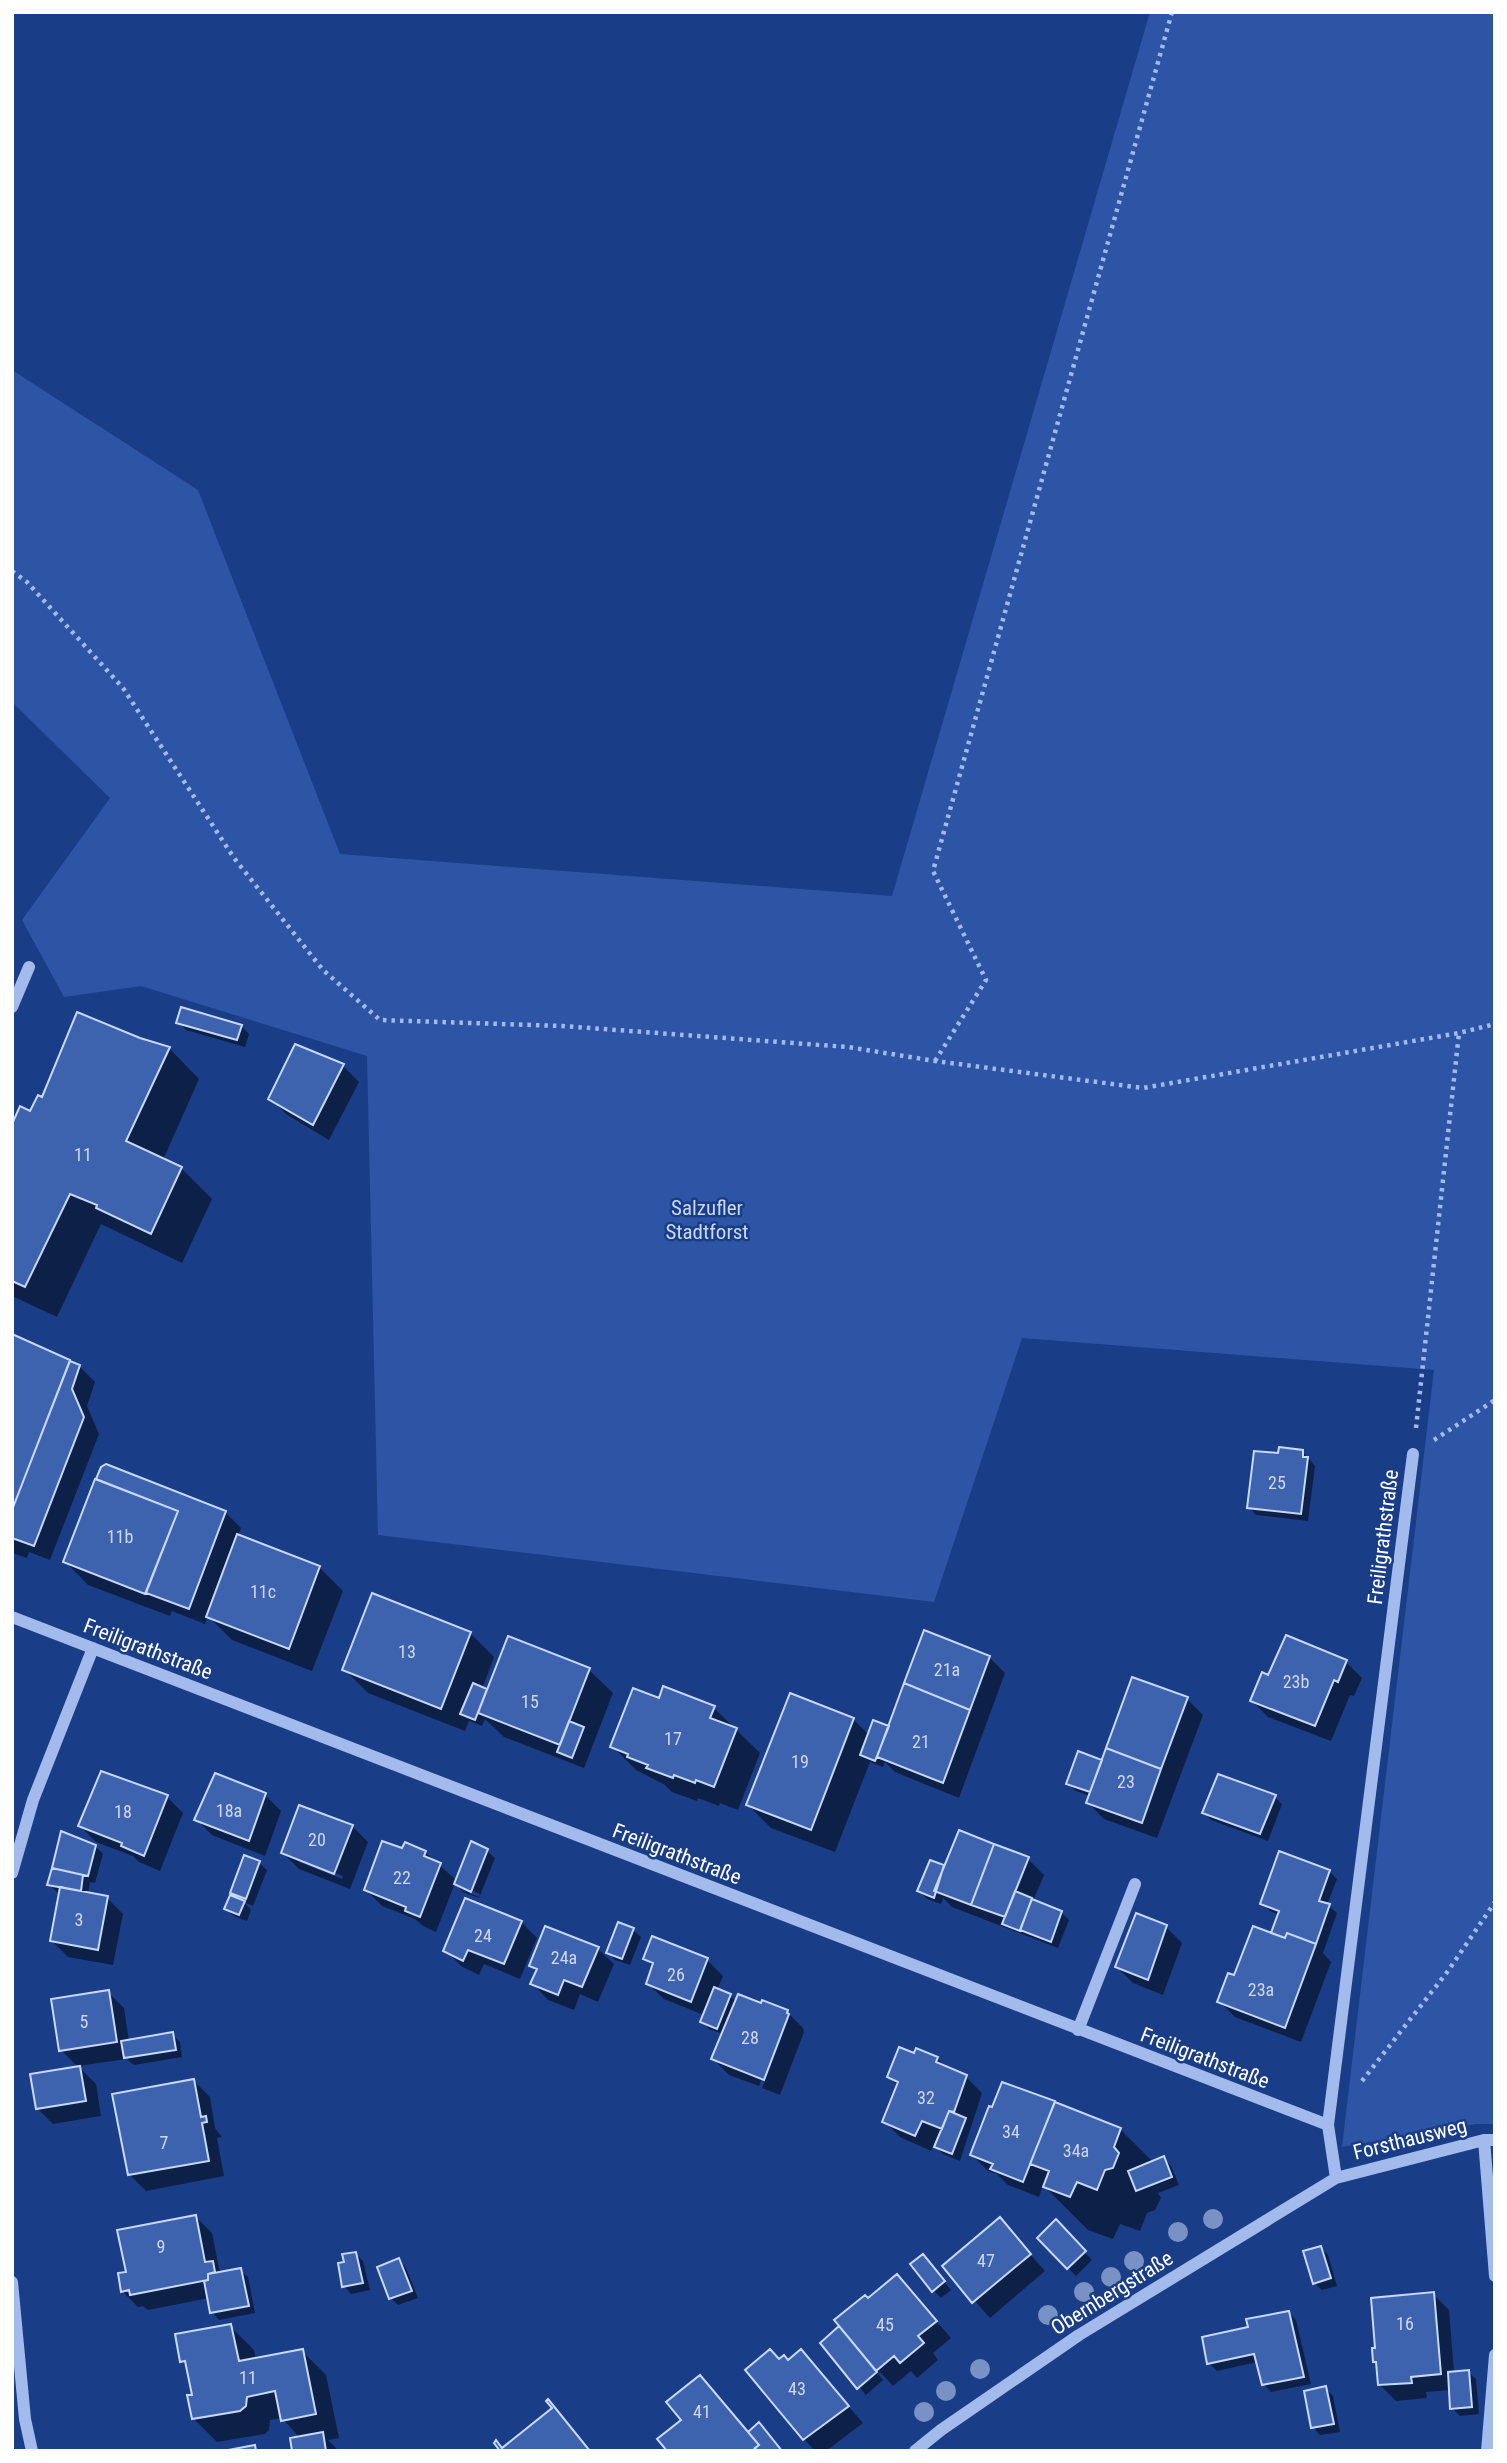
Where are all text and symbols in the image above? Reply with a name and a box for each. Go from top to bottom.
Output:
house number: 11 [74,1144,92,1165]
park label: Salzufler Stadtforst [665,1196,749,1244]
street label: Freiligrathstraße [1363,1468,1403,1606]
house number: 25 [1268,1472,1286,1493]
house number: 11b [107,1526,133,1547]
house number: 11c [250,1581,276,1602]
street label: Freiligrathstraße [80,1613,216,1685]
house number: 13 [398,1641,416,1662]
house number: 21a [934,1659,960,1680]
house number: 23b [1283,1671,1309,1692]
house number: 15 [521,1691,539,1712]
house number: 17 [664,1728,682,1749]
house number: 21 [912,1731,930,1752]
house number: 19 [791,1751,809,1772]
house number: 23 [1117,1771,1135,1792]
house number: 18a [216,1800,242,1821]
house number: 18 [114,1801,132,1822]
street label: Freiligrathstraße [609,1818,745,1890]
house number: 20 [308,1829,326,1850]
house number: 22 [393,1867,411,1888]
house number: 3 [75,1909,83,1930]
house number: 24 [474,1925,492,1946]
house number: 24a [551,1947,577,1968]
house number: 26 [667,1964,685,1985]
house number: 23a [1248,1979,1274,2000]
house number: 5 [80,2011,89,2032]
street label: Freiligrathstraße [1137,2022,1273,2094]
house number: 28 [741,2027,759,2048]
house number: 32 [917,2087,935,2108]
street label: Forsthausweg [1351,2113,1469,2165]
house number: 34 [1002,2121,1020,2142]
house number: 7 [160,2132,169,2153]
house number: 34a [1063,2140,1089,2161]
house number: 9 [157,2236,165,2257]
street label: Obernbergstraße [1047,2246,1177,2340]
house number: 47 [977,2250,995,2271]
house number: 16 [1396,2313,1414,2334]
house number: 45 [876,2314,894,2335]
house number: 11 [239,2367,257,2388]
house number: 43 [788,2378,806,2399]
house number: 41 [693,2401,711,2422]

